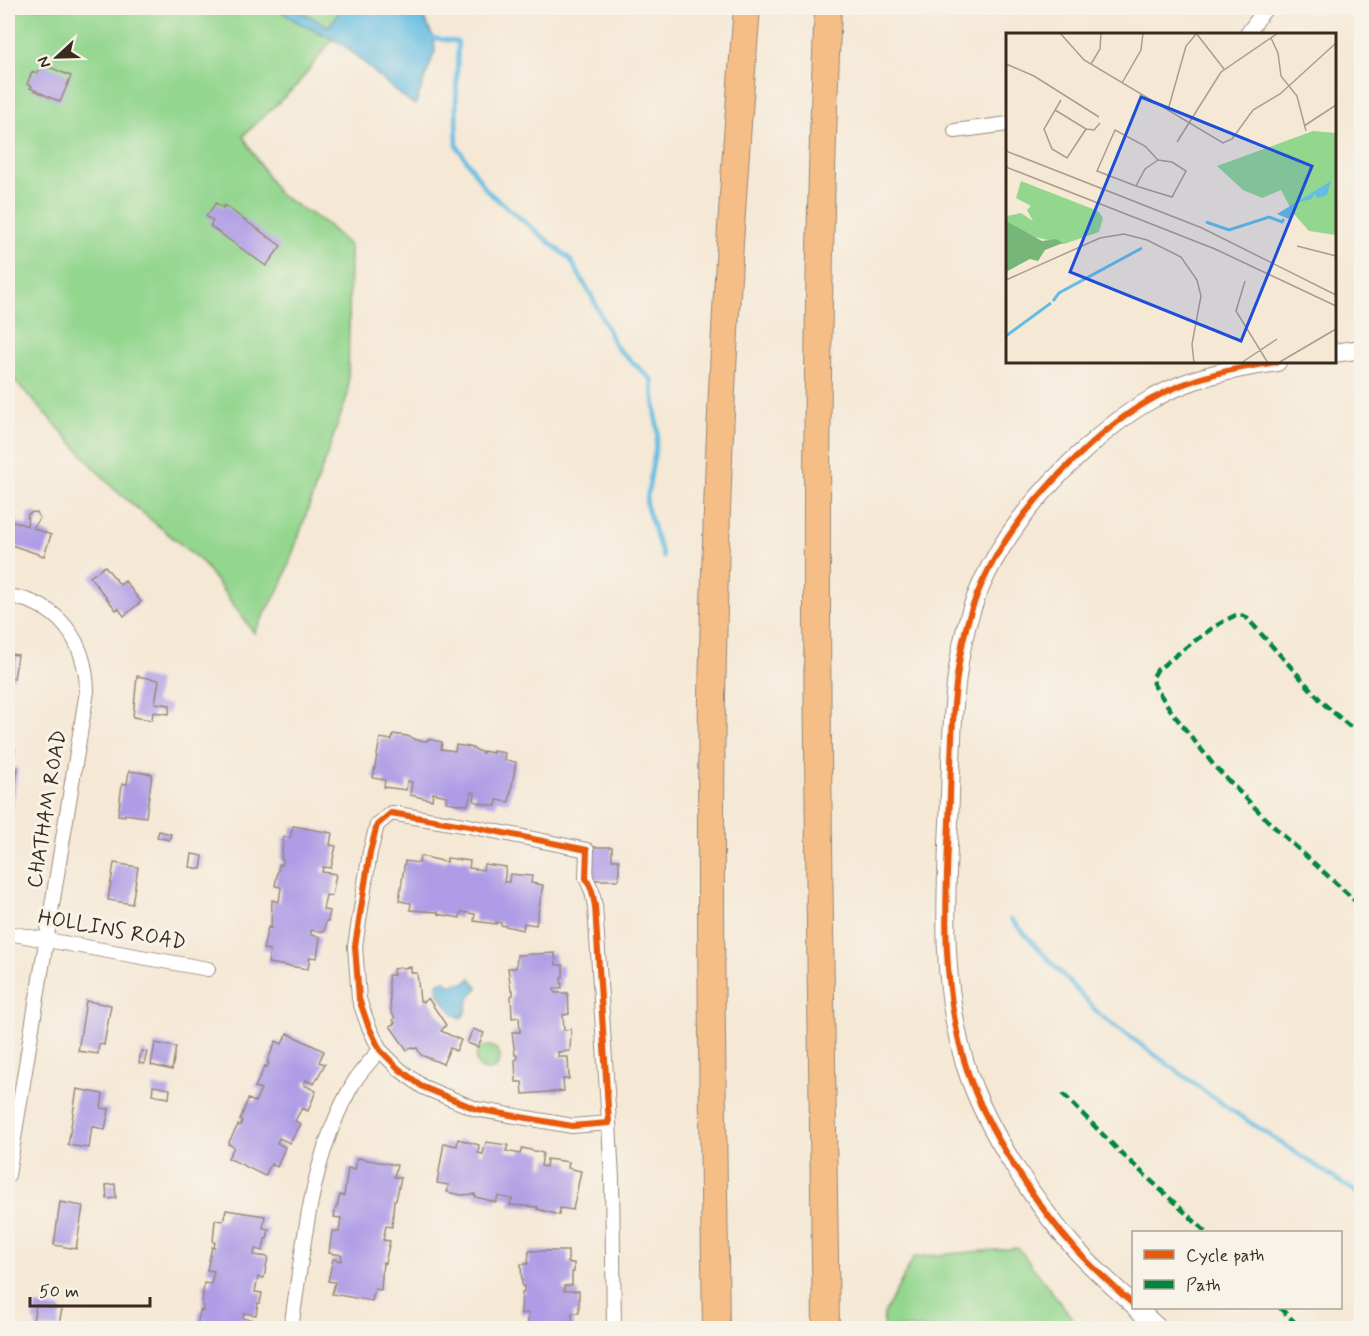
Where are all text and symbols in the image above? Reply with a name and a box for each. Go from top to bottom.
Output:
north arrow [27,27,87,87]
inset map [1006,33,1336,363]
text: N [33,53,56,71]
street label: CHATHAM ROAD [21,728,73,890]
street label: HOLLINS ROAD [36,903,188,957]
legend [1132,1231,1342,1309]
text: Cycle path [1186,1244,1264,1268]
scale bar [30,1270,150,1308]
text: Path [1186,1274,1221,1298]
text: 50 m [39,1280,79,1304]

